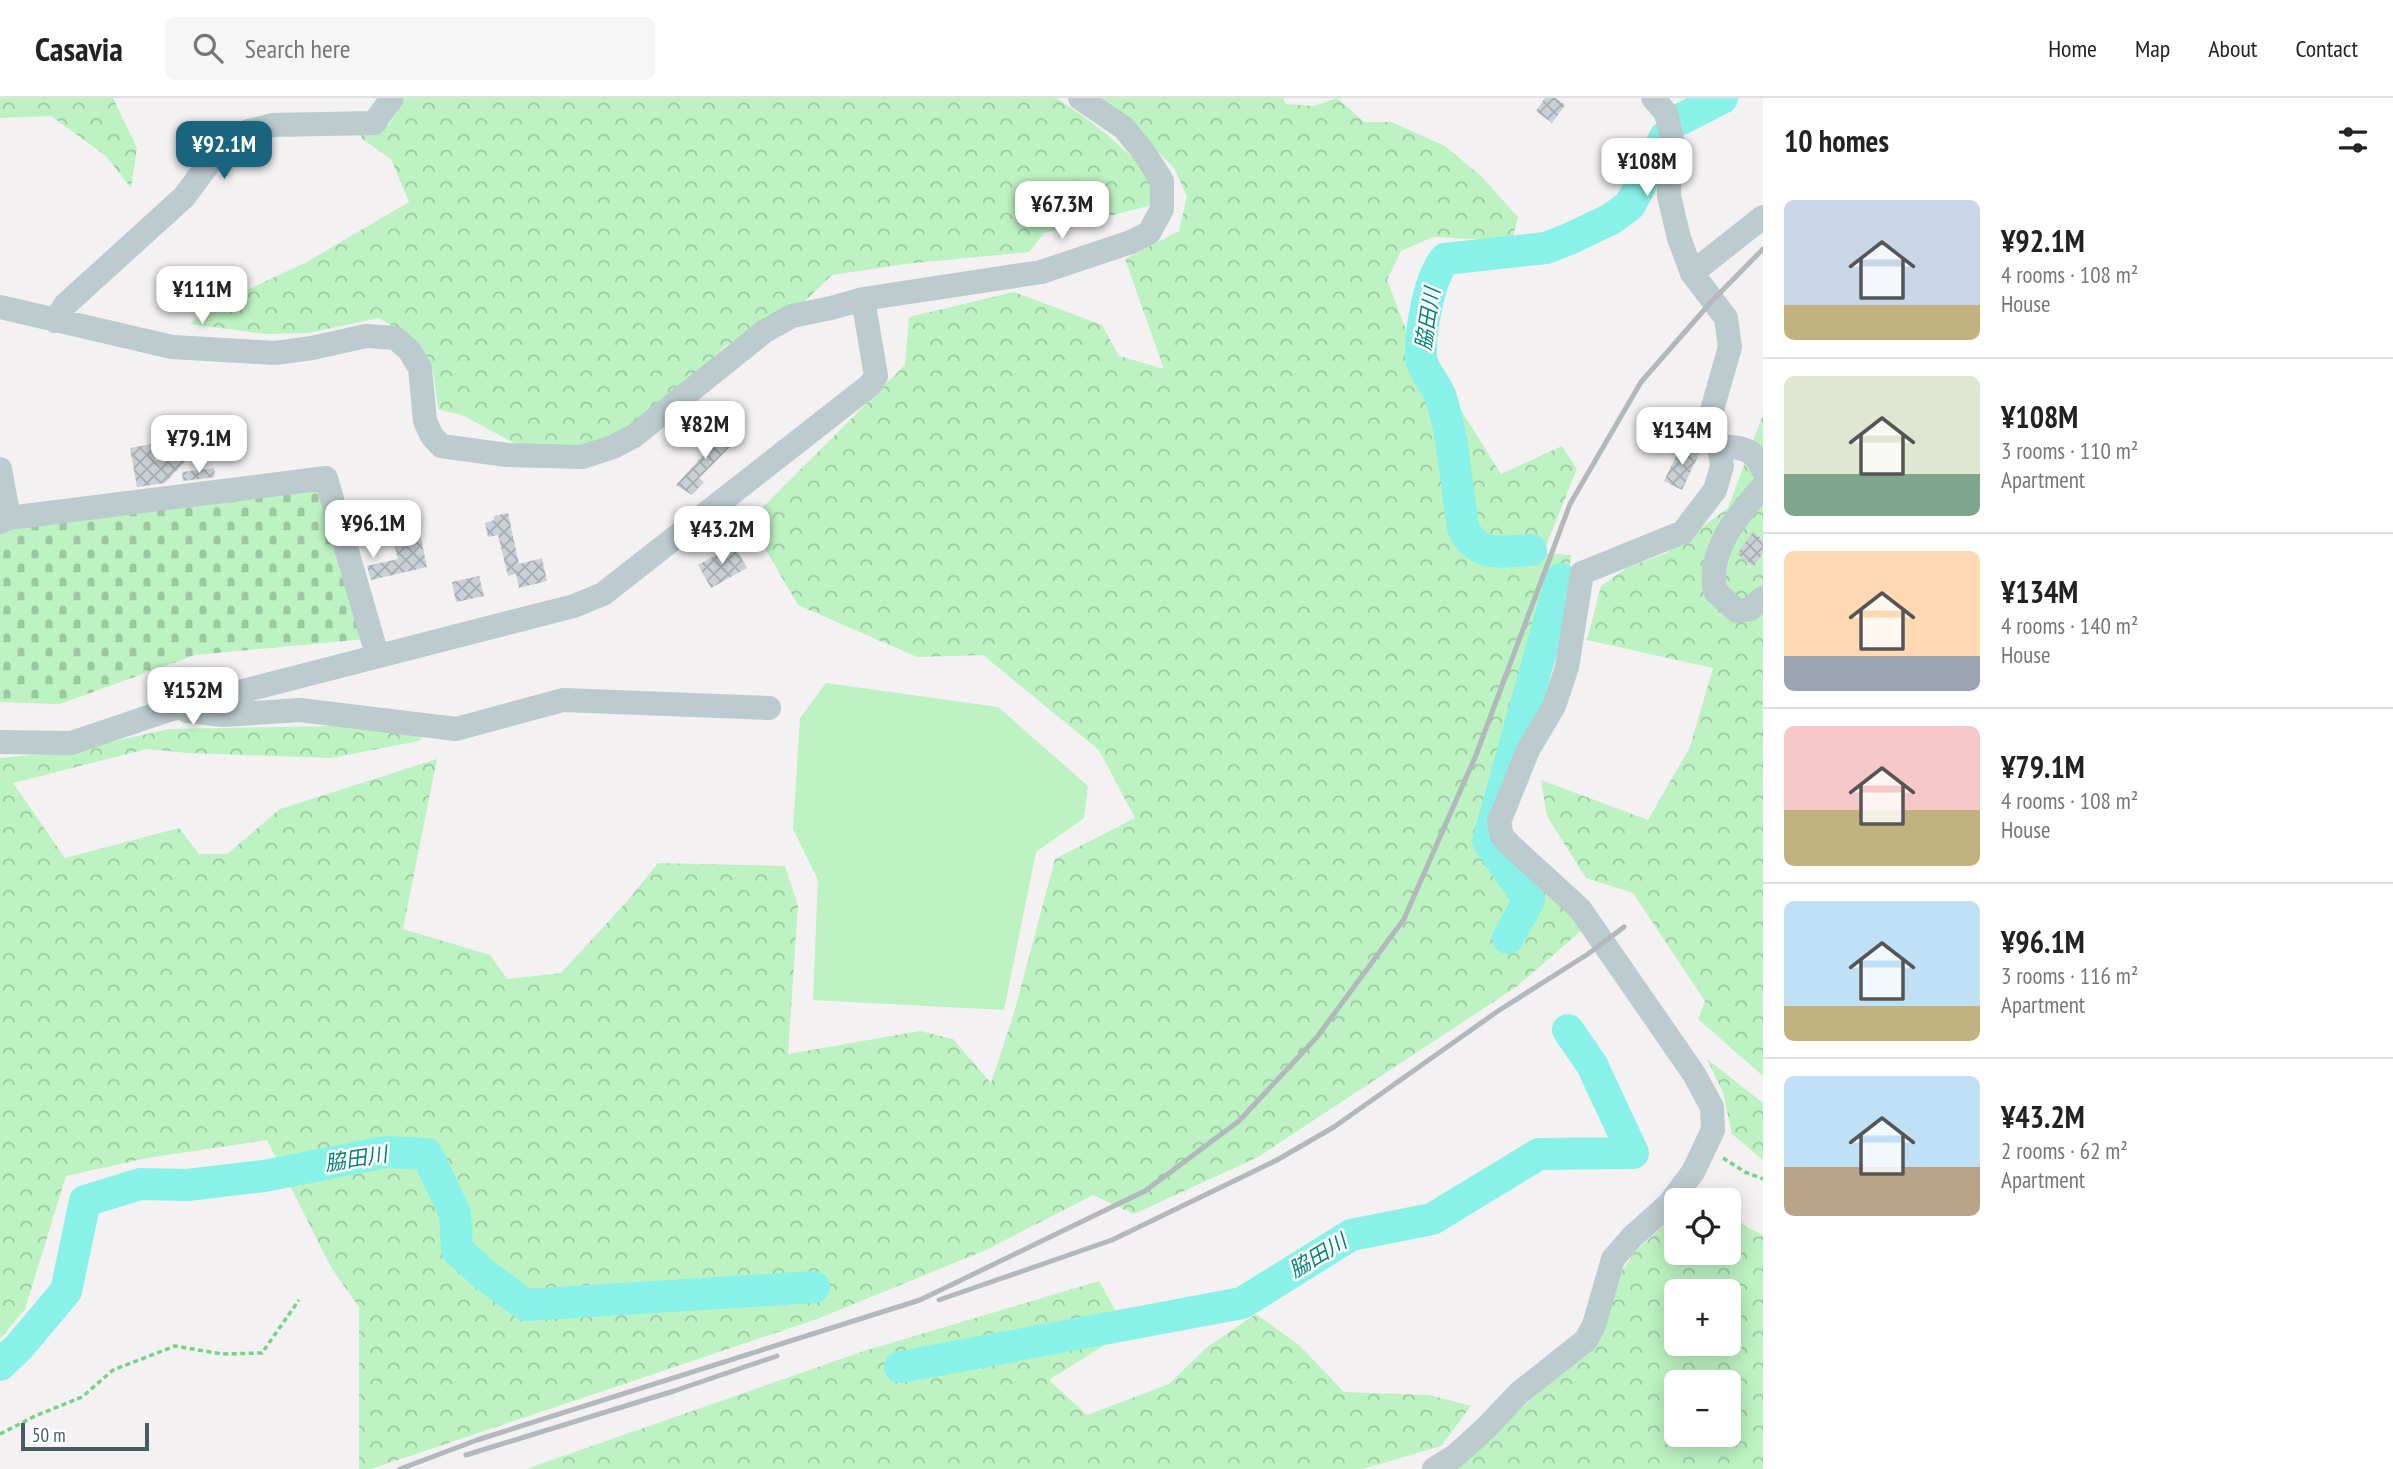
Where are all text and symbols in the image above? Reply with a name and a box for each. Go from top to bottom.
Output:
search box [165,17,655,80]
text: Casavia [35,27,123,70]
icon: search [189,29,227,67]
text: Search here [245,32,351,65]
text: Home [2048,33,2097,64]
text: Map [2135,33,2170,64]
text: About [2208,33,2257,64]
text: Contact [2295,33,2358,64]
text: 10 homes [1784,121,1889,160]
icon: filters [2334,121,2372,159]
pin: ¥92.1M [167,122,281,181]
text: ¥92.1M [192,129,256,158]
pin: ¥108M [1598,139,1696,198]
text: ¥108M [1617,146,1677,175]
pin: ¥67.3M [1005,181,1119,241]
text: ¥67.3M [1031,189,1093,218]
text: ¥92.1M [2001,221,2085,260]
icon: home [1840,228,1924,312]
text: 4 rooms · 108 m² [2001,260,2138,289]
pin: ¥111M [153,266,251,326]
text: ¥111M [172,274,232,303]
water label: 脇田川 [1409,284,1446,352]
text: House [2001,289,2051,318]
text: ¥108M [2001,397,2078,436]
pin: ¥82M [664,402,746,461]
icon: home [1840,404,1924,488]
pin: ¥134M [1633,408,1731,467]
text: ¥82M [681,409,729,438]
text: ¥134M [1652,415,1712,444]
pin: ¥79.1M [142,416,256,475]
text: ¥79.1M [167,423,231,452]
text: 3 rooms · 110 m² [2001,436,2138,465]
text: Apartment [2001,465,2085,494]
pin: ¥96.1M [316,500,430,560]
pin: ¥43.2M [665,506,779,566]
text: ¥96.1M [341,508,405,537]
text: ¥43.2M [690,514,754,543]
text: ¥134M [2001,572,2078,611]
icon: home [1840,579,1924,663]
text: 4 rooms · 140 m² [2001,611,2138,640]
text: House [2001,640,2051,669]
pin: ¥152M [144,668,242,727]
text: ¥152M [163,675,223,704]
text: ¥79.1M [2001,747,2085,786]
icon: home [1840,754,1924,838]
text: 4 rooms · 108 m² [2001,786,2138,815]
text: House [2001,815,2051,844]
text: ¥96.1M [2001,922,2085,961]
icon: home [1840,929,1924,1013]
text: 3 rooms · 116 m² [2001,961,2138,990]
text: Apartment [2001,990,2085,1019]
text: ¥43.2M [2001,1097,2085,1136]
icon: home [1840,1104,1924,1188]
text: 2 rooms · 62 m² [2001,1136,2128,1165]
water label: 脇田川 [323,1140,391,1177]
text: Apartment [2001,1165,2085,1194]
map controls [1664,1188,1741,1447]
button: locate [1664,1188,1741,1265]
water label: 脇田川 [1284,1227,1353,1283]
button: + [1664,1279,1741,1356]
button: − [1664,1370,1741,1447]
scale bar [21,1420,149,1452]
text: 50 m [32,1423,66,1447]

